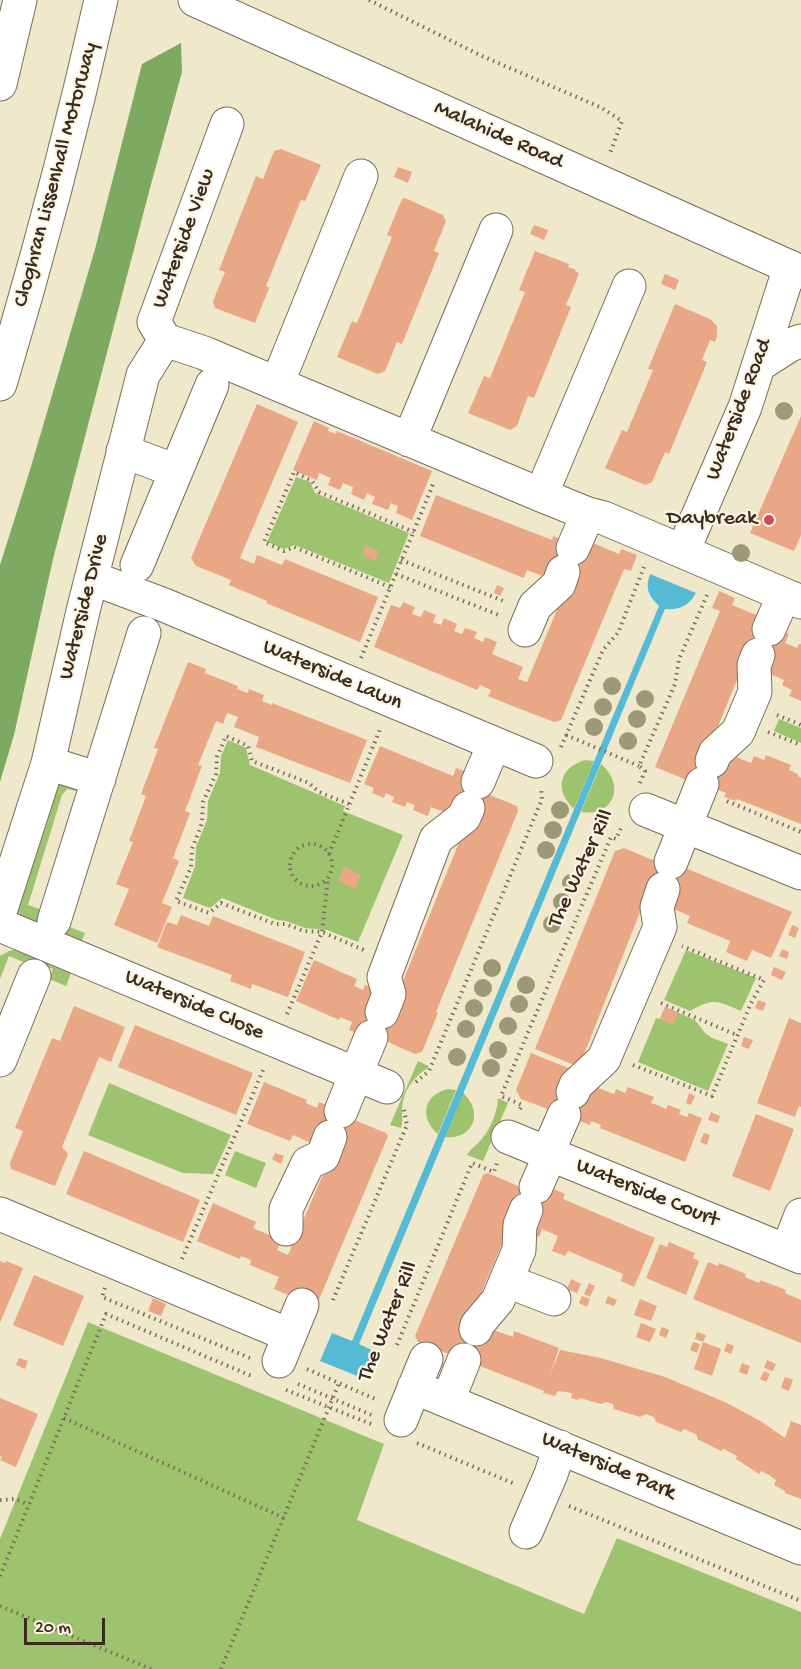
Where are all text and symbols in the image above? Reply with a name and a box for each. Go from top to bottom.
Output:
street label: Cloghran Lissenhall Motorway [9,40,105,310]
street label: Malahide Road [429,96,567,176]
street label: Waterside View [147,166,223,312]
street label: Waterside Road [701,336,779,484]
place label: Daybreak [667,507,757,533]
marker: Daybreak [762,513,776,527]
street label: Waterside Drive [54,531,116,683]
street label: Waterside Lawn [258,635,406,717]
street label: The Water Rill [543,806,621,932]
street label: Waterside Close [120,965,268,1047]
street label: Waterside Court [572,1153,722,1235]
street label: The Water Rill [353,1258,425,1386]
street label: Waterside Park [537,1427,679,1507]
scale bar [27,1606,108,1644]
text: 20 m [35,1618,71,1639]

